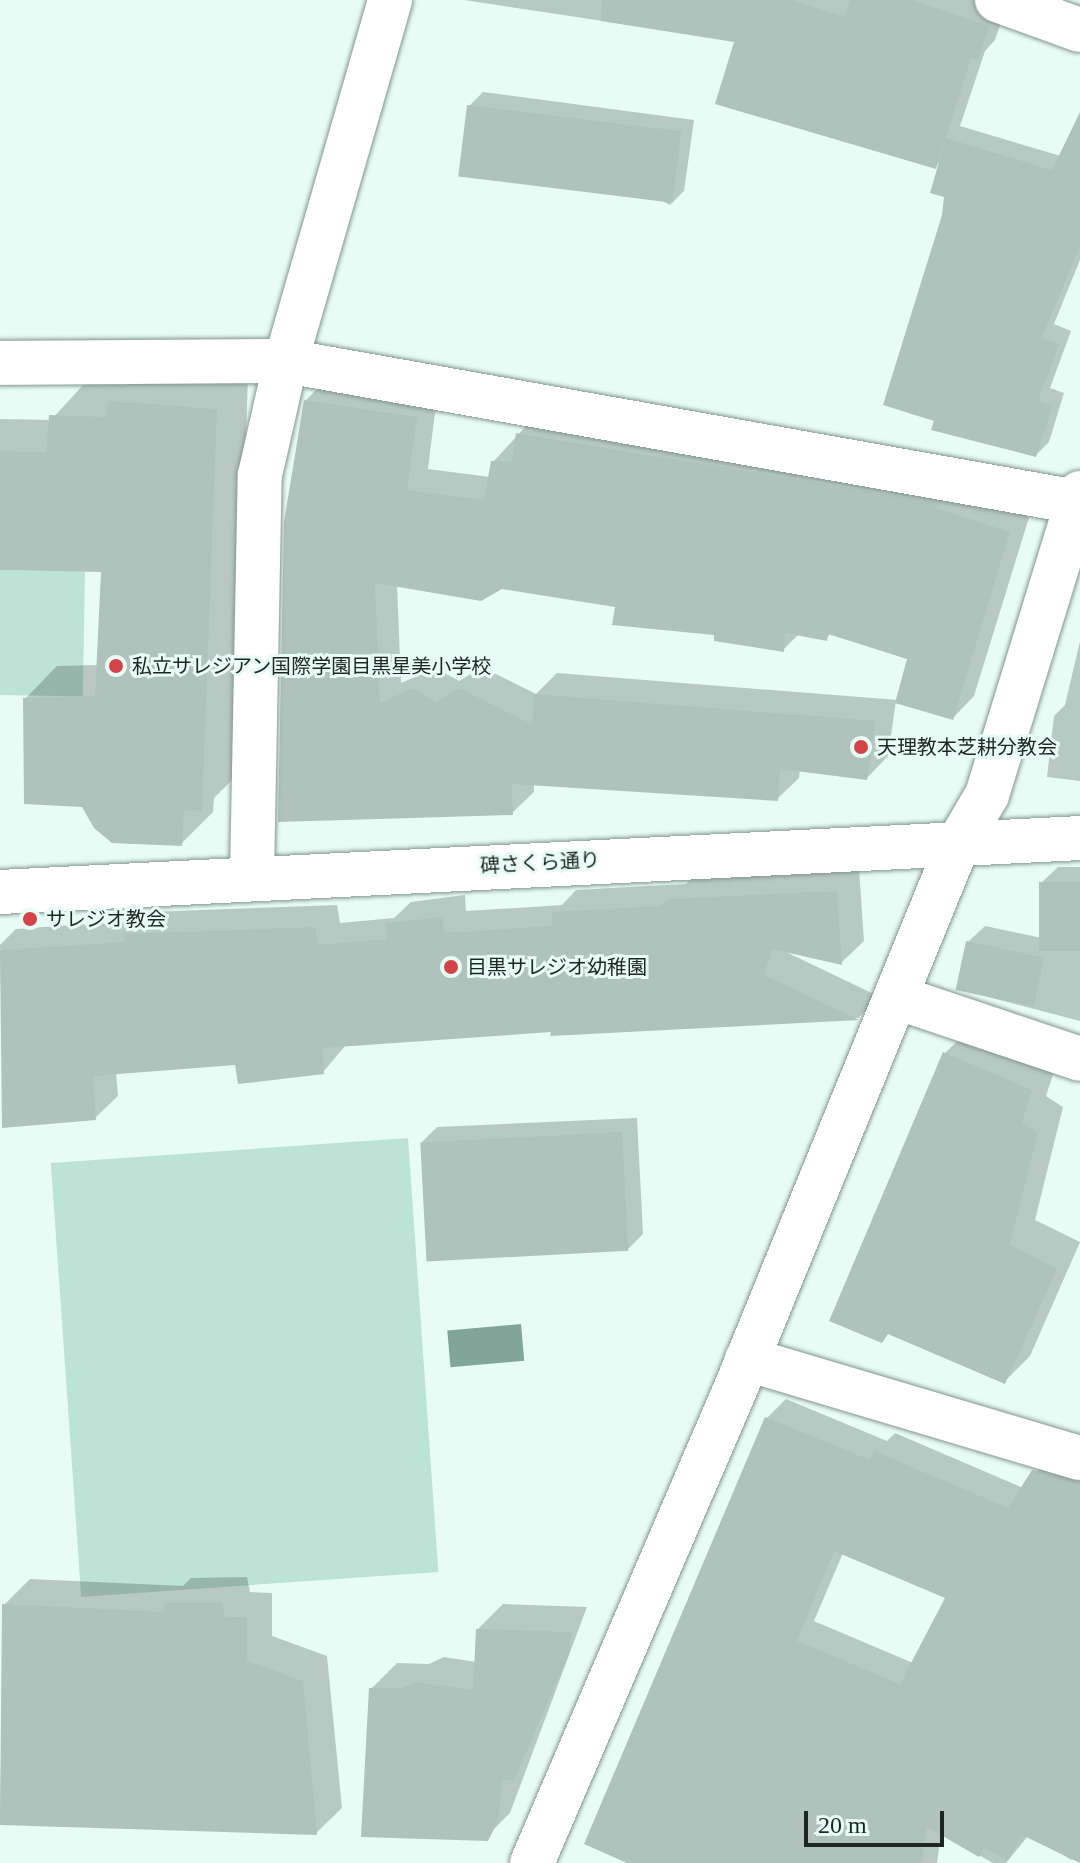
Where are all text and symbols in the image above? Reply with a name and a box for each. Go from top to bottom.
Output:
place label: 私立サレジアン国際学園目黒星美小学校 [132,654,492,678]
marker: 私立サレジアン国際学園目黒星美小学校 [107,657,125,675]
place label: 天理教本芝耕分教会 [877,735,1057,759]
marker: 天理教本芝耕分教会 [852,738,870,756]
street label: 碑さくら通り [479,848,601,878]
place label: サレジオ教会 [46,907,166,931]
marker: サレジオ教会 [21,910,39,928]
place label: 目黒サレジオ幼稚園 [467,955,647,979]
marker: 目黒サレジオ幼稚園 [442,958,460,976]
scale bar [808,1795,948,1845]
text: 20 m [818,1812,867,1838]

